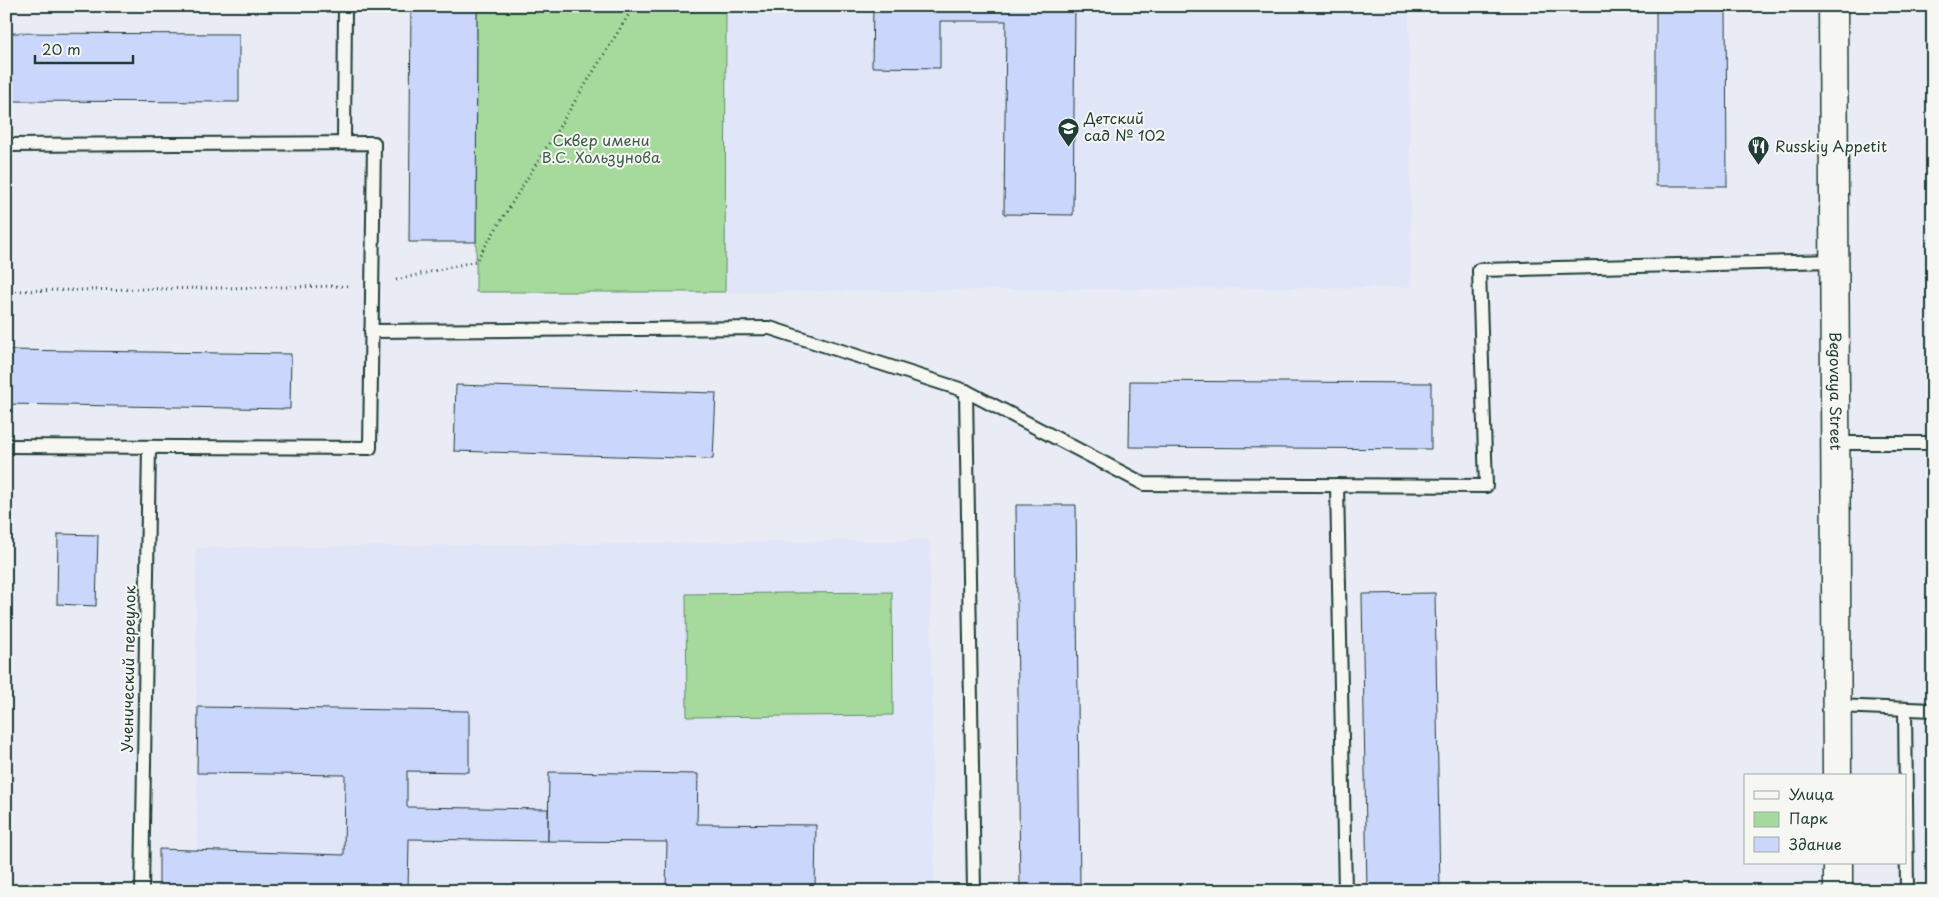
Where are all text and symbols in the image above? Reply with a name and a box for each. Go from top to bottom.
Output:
scale bar [35,32,132,64]
text: 20 m [42,37,81,60]
place label: Детский сад № 102 [1083,106,1166,146]
school or university icon: Детский сад № 102 [1056,116,1080,147]
park label: Сквер имени В.С. Хользунова [542,128,661,168]
place label: Russkiy Appetit [1775,134,1887,157]
restaurant icon: Russkiy Appetit [1747,135,1771,166]
street label: Begovaya Street [1825,332,1848,450]
street label: Ученический переулок [115,585,140,753]
legend [1744,774,1906,864]
text: Улица [1789,782,1834,805]
text: Парк [1789,806,1828,829]
text: Здание [1789,832,1842,855]

